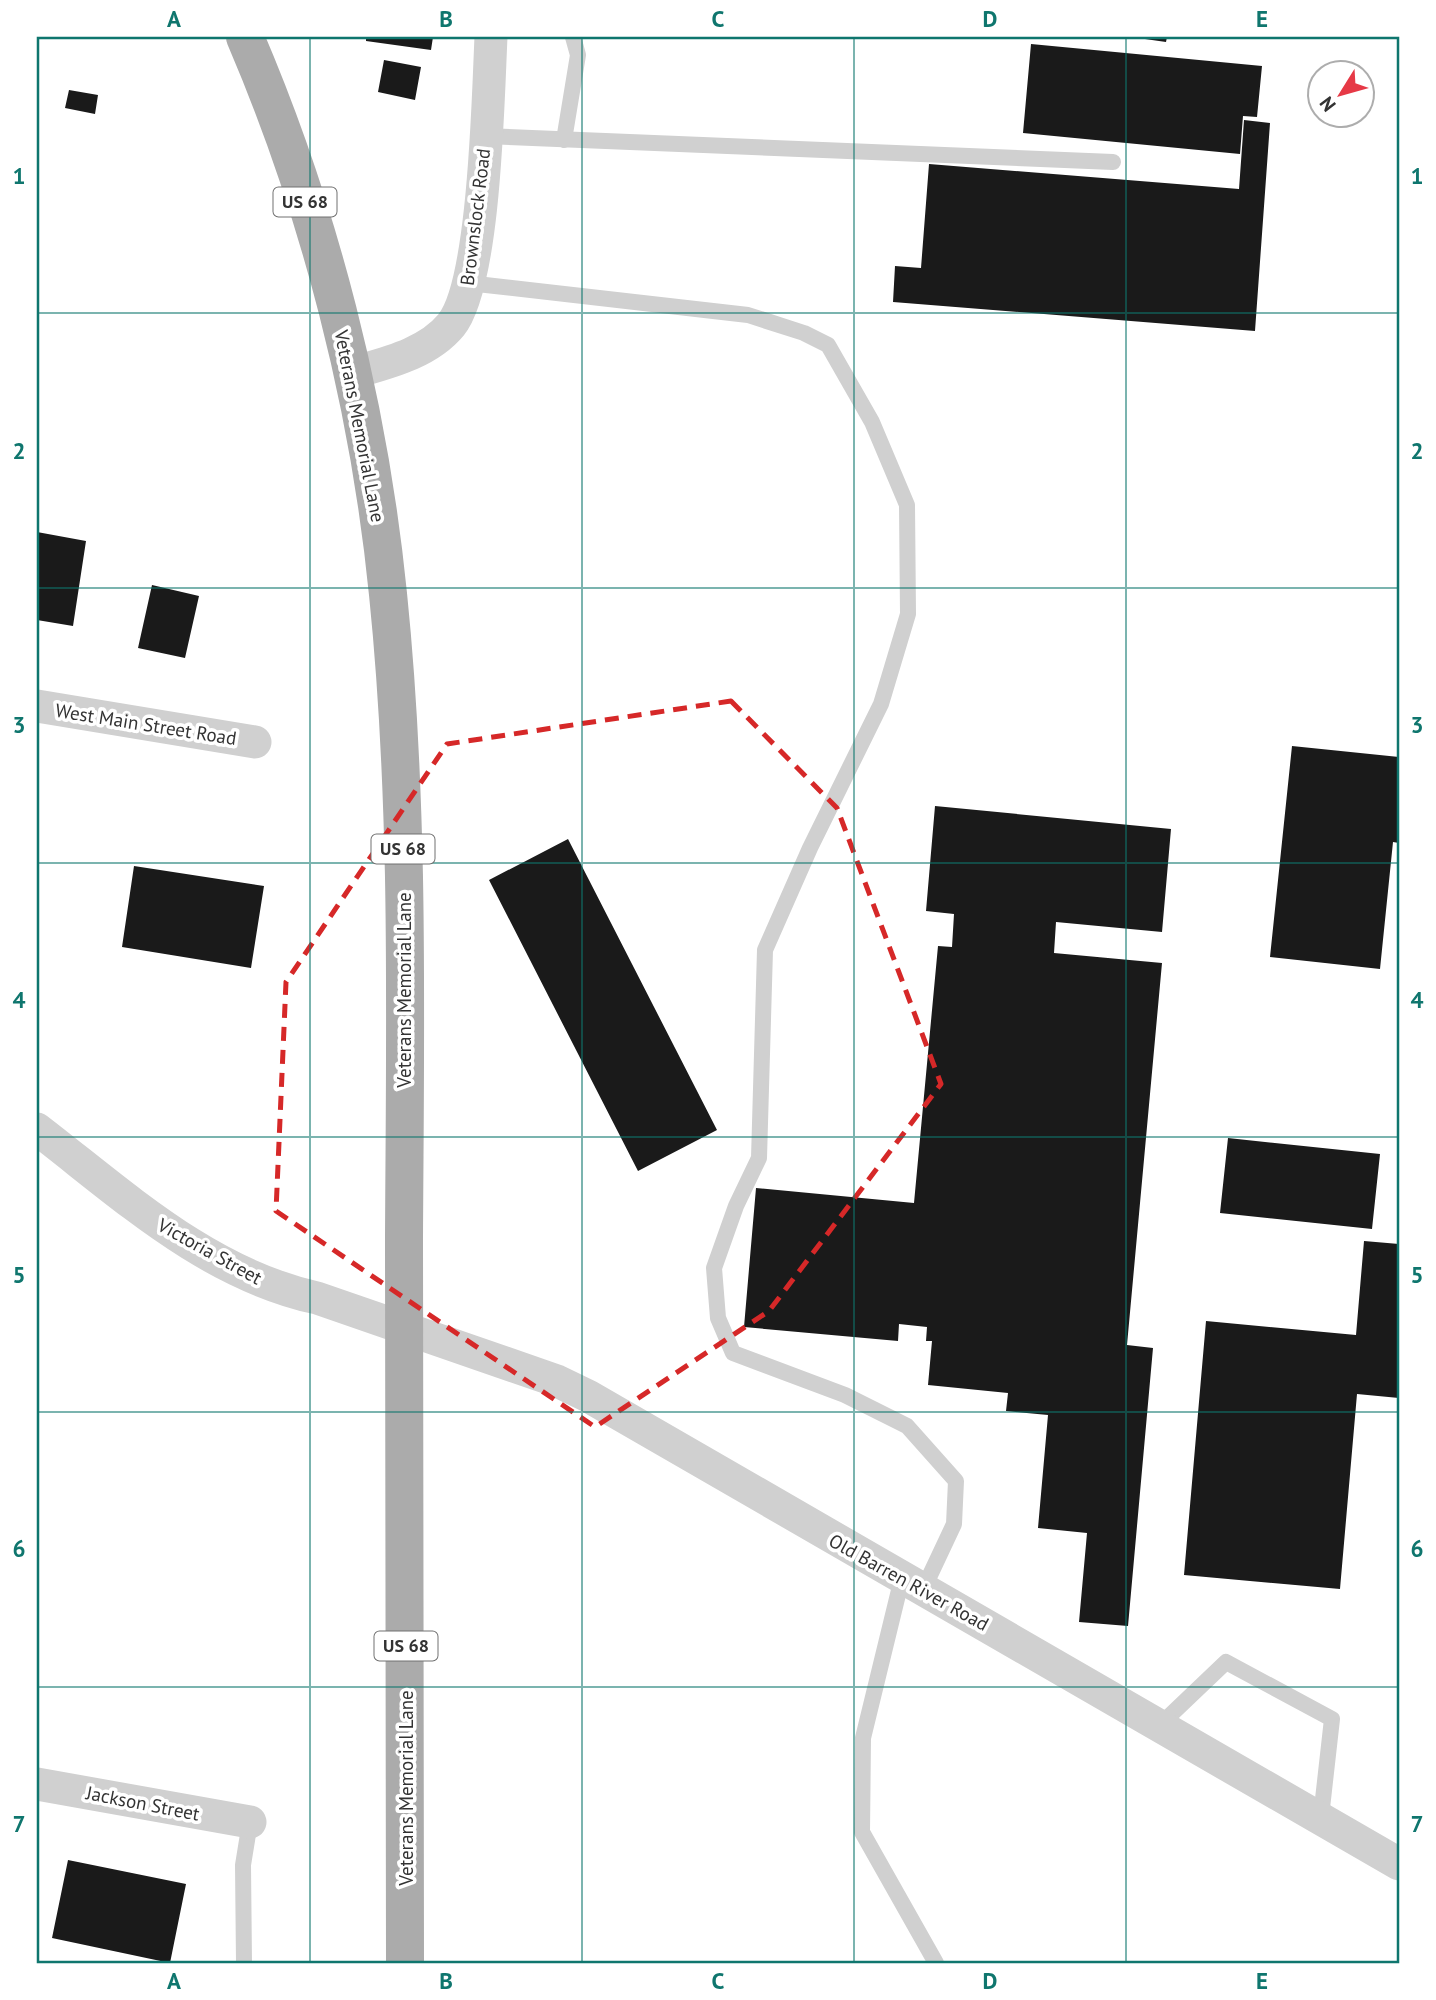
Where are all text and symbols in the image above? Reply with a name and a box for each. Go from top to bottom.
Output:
text: A [167,4,181,33]
text: B [439,4,453,33]
text: C [712,4,725,33]
text: D [983,4,997,33]
text: E [1256,4,1268,33]
north arrow [1306,60,1376,130]
text: N [1314,92,1341,116]
street label: Brownslock Road [455,147,495,287]
text: 1 [12,161,26,190]
text: 1 [1410,161,1424,190]
road number: US 68 [274,188,336,216]
street label: Veterans Memorial Lane [329,327,390,524]
text: 2 [12,436,26,465]
text: 2 [1410,436,1424,465]
street label: West Main Street Road [54,698,238,750]
text: 3 [12,710,26,739]
text: 3 [1410,710,1424,739]
road number: US 68 [372,834,434,864]
street label: Veterans Memorial Lane [392,892,416,1089]
text: 4 [12,985,26,1014]
text: 4 [1410,985,1424,1014]
street label: Victoria Street [153,1212,267,1290]
text: 5 [12,1260,26,1289]
text: 5 [1410,1260,1424,1289]
street label: Old Barren River Road [825,1528,993,1636]
text: 6 [12,1534,26,1563]
text: 6 [1410,1534,1424,1563]
road number: US 68 [374,1632,438,1660]
street label: Veterans Memorial Lane [394,1690,418,1887]
street label: Jackson Street [83,1780,202,1826]
text: 7 [12,1809,26,1838]
text: 7 [1410,1809,1424,1838]
text: A [167,1966,181,1995]
text: B [439,1966,453,1995]
text: C [712,1966,725,1995]
text: D [983,1966,997,1995]
text: E [1256,1966,1268,1995]

